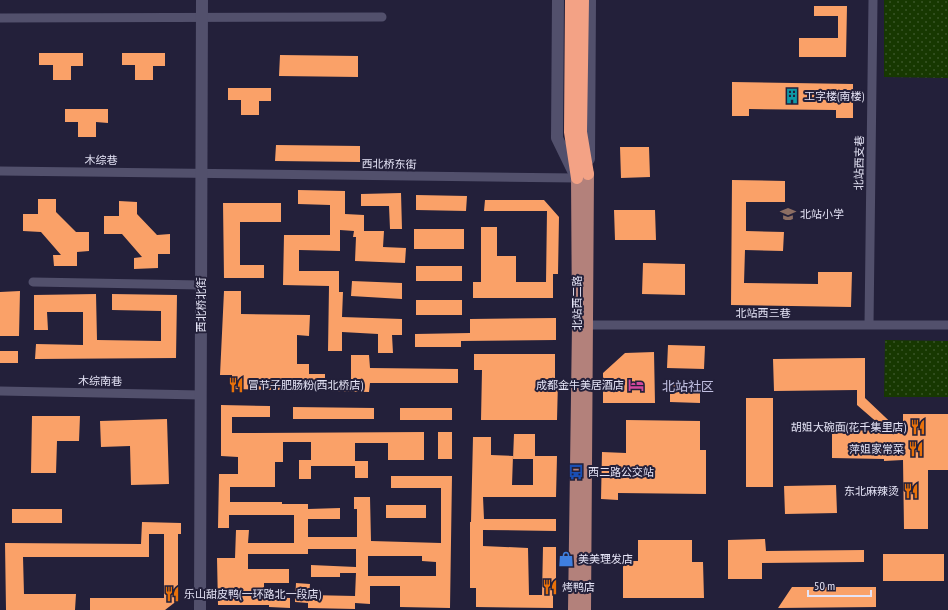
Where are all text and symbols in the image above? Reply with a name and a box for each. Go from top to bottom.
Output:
building icon: 工字楼(南楼) [783,87,801,105]
place label: 工字楼(南楼) [804,89,865,103]
street label: 北站西支巷 [852,135,866,191]
street label: 木综巷 [84,153,118,167]
street label: 西北桥东街 [361,157,417,171]
school or university icon: 北站小学 [779,205,797,223]
place label: 北站小学 [800,207,844,221]
street label: 北站西二路 [570,276,584,331]
street label: 西北桥北街 [194,278,208,333]
street label: 北站西三巷 [736,306,791,320]
street label: 木综南巷 [78,374,122,388]
restaurant icon: 冒节子肥肠粉(西北桥店) [227,376,245,394]
hotel icon: 成都金牛美居酒店 [627,376,645,394]
place label: 冒节子肥肠粉(西北桥店) [248,378,364,392]
place label: 成都金牛美居酒店 [536,378,624,392]
district label: 北站社区 [662,378,714,395]
restaurant icon: 胡姐大碗面(花千集里店) [909,418,927,436]
place label: 胡姐大碗面(花千集里店) [791,420,906,434]
restaurant icon: 萍姐家常菜 [907,440,925,458]
place label: 萍姐家常菜 [849,442,904,456]
bus stop icon: 西二路公交站 [567,463,585,481]
place label: 西二路公交站 [588,465,654,479]
restaurant icon: 东北麻辣烫 [902,482,920,500]
place label: 东北麻辣烫 [844,484,899,498]
shop icon: 美美理发店 [557,550,575,568]
place label: 美美理发店 [578,552,633,566]
scale bar [808,572,871,598]
restaurant icon: 烤鸭店 [541,578,559,596]
text: 50 m [814,578,835,593]
place label: 烤鸭店 [562,580,595,594]
restaurant icon: 乐山甜皮鸭(一环路北一段店) [163,585,181,603]
place label: 乐山甜皮鸭(一环路北一段店) [184,587,322,601]

